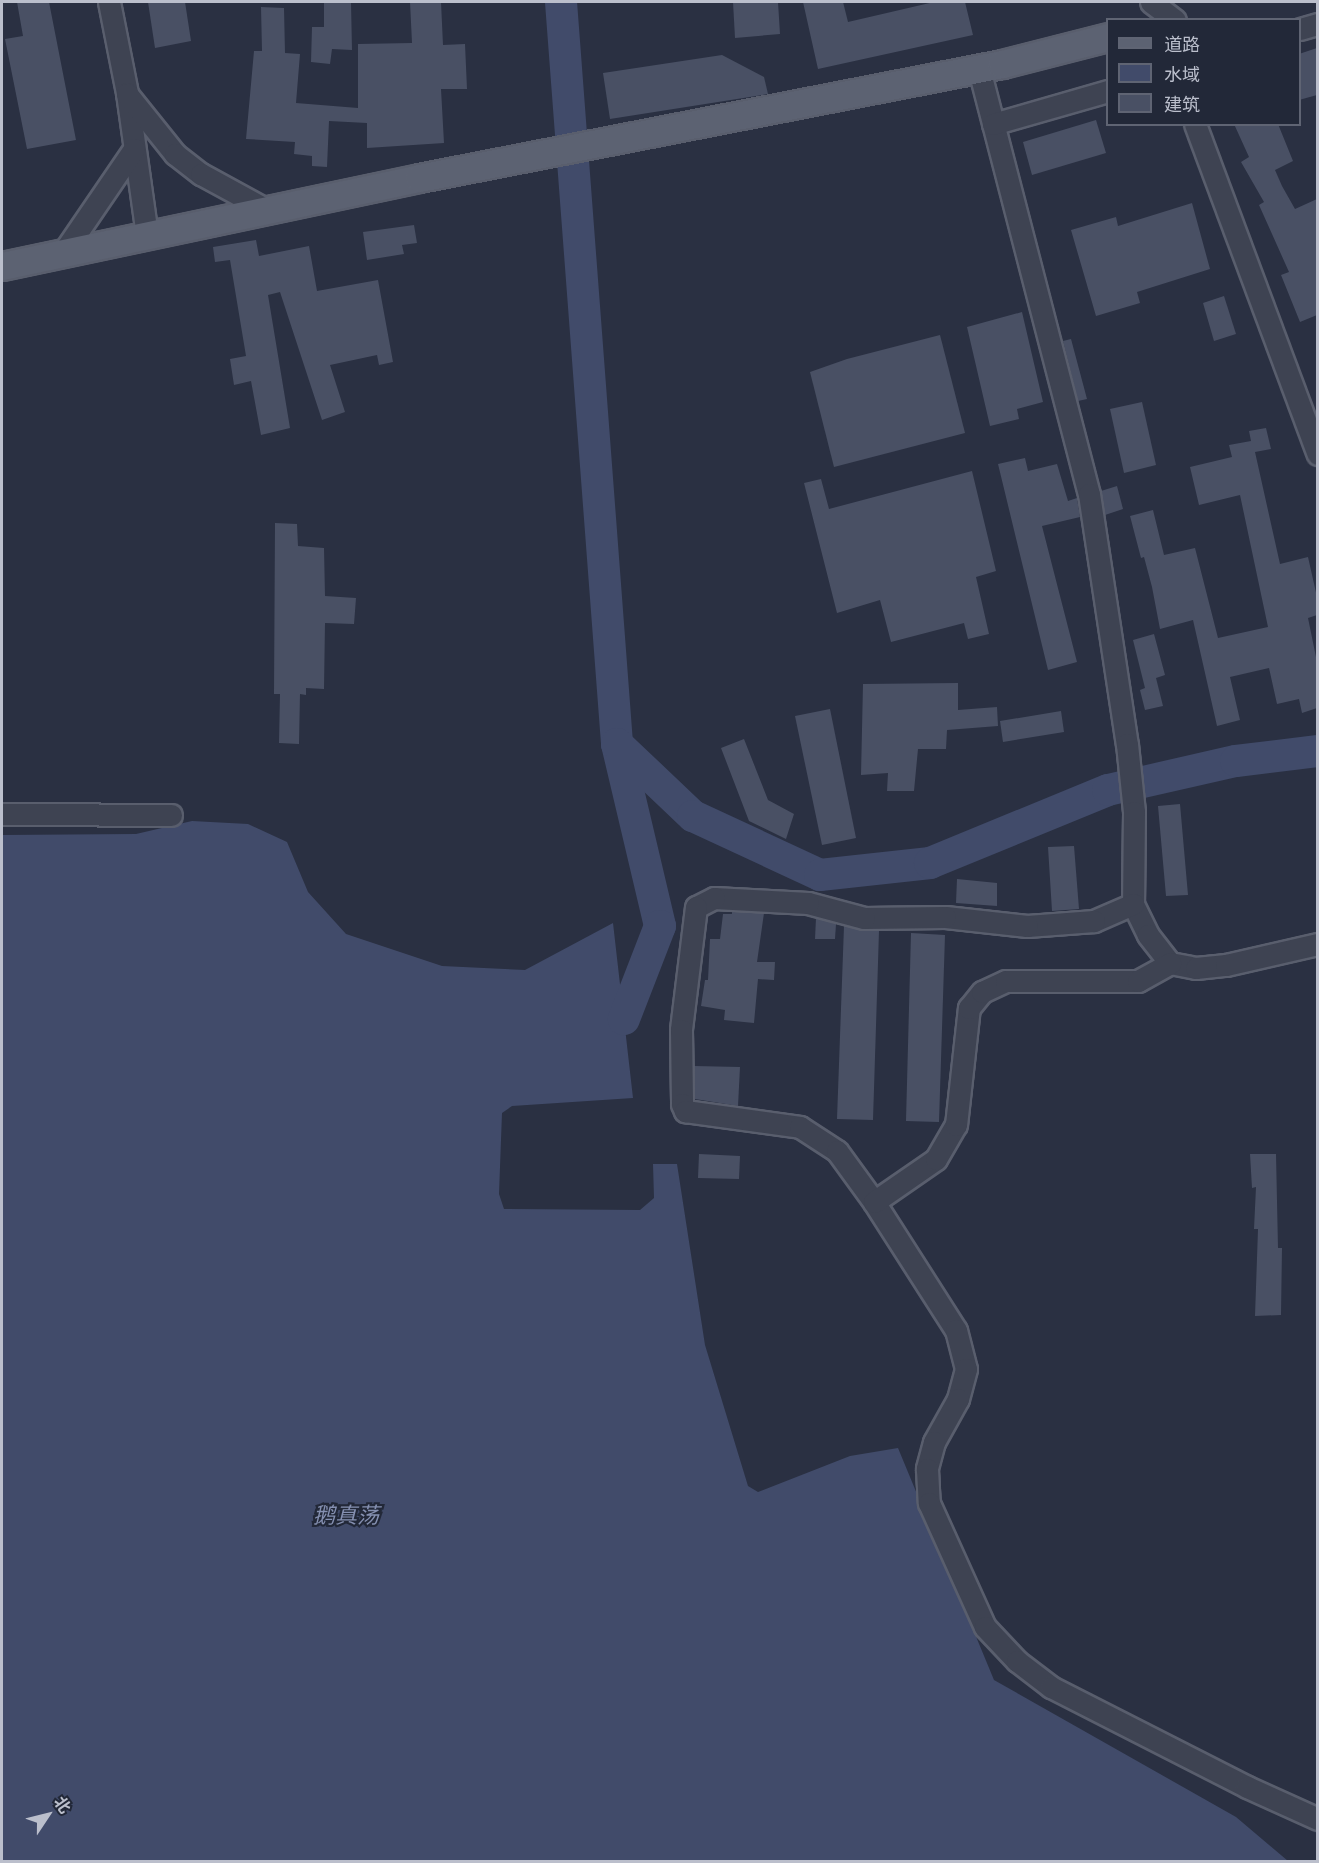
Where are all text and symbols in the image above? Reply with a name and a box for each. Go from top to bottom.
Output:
legend [1106,18,1301,126]
text: 道路 [1164,33,1200,56]
text: 水域 [1164,63,1200,86]
text: 建筑 [1164,93,1200,116]
water label: 鹅真荡 [313,1503,379,1529]
north arrow [18,1785,78,1845]
text: 北 [50,1792,76,1817]

